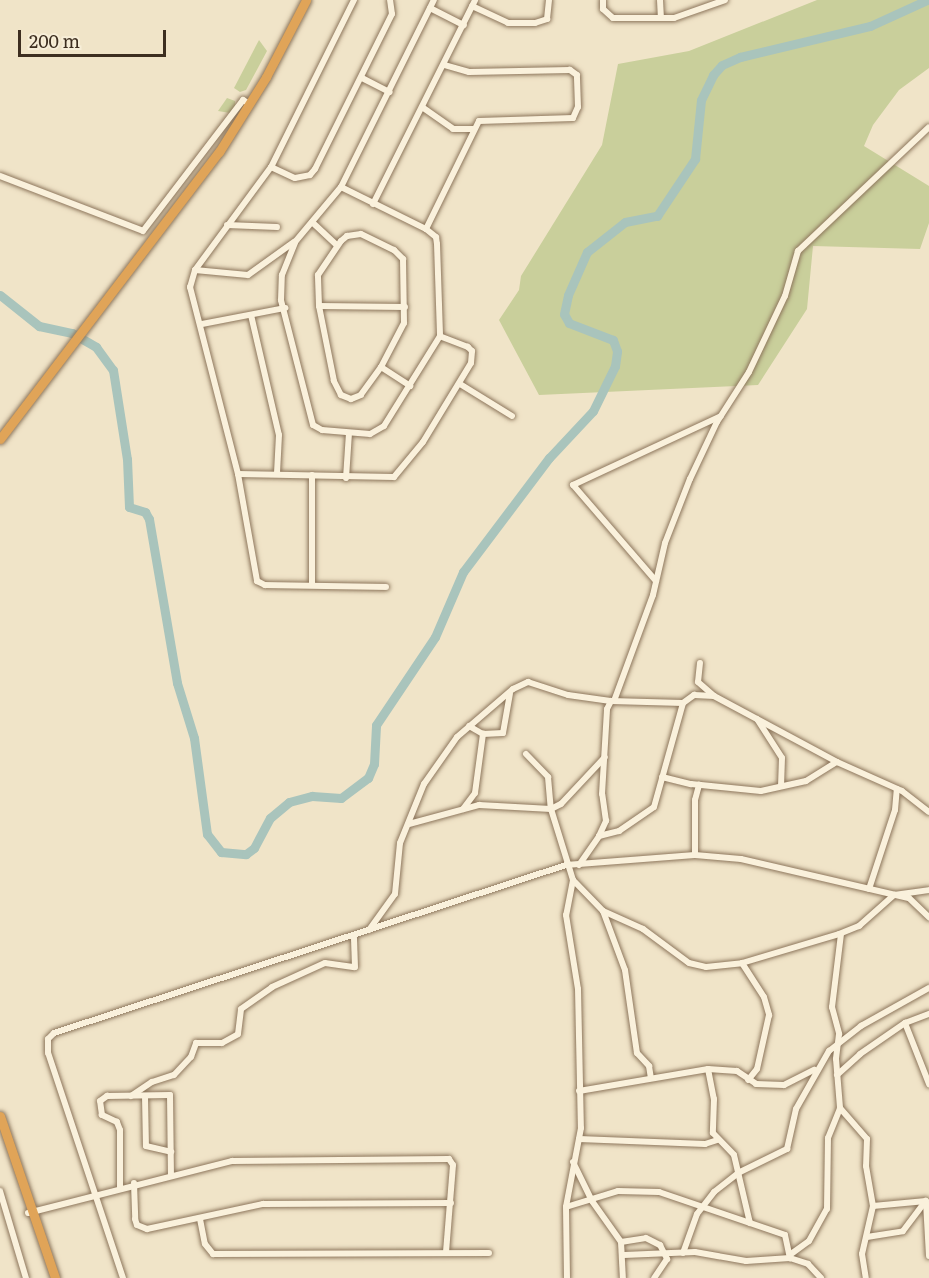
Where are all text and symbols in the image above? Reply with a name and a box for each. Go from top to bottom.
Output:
scale bar [21,18,170,56]
text: 200 m [29,27,80,54]

